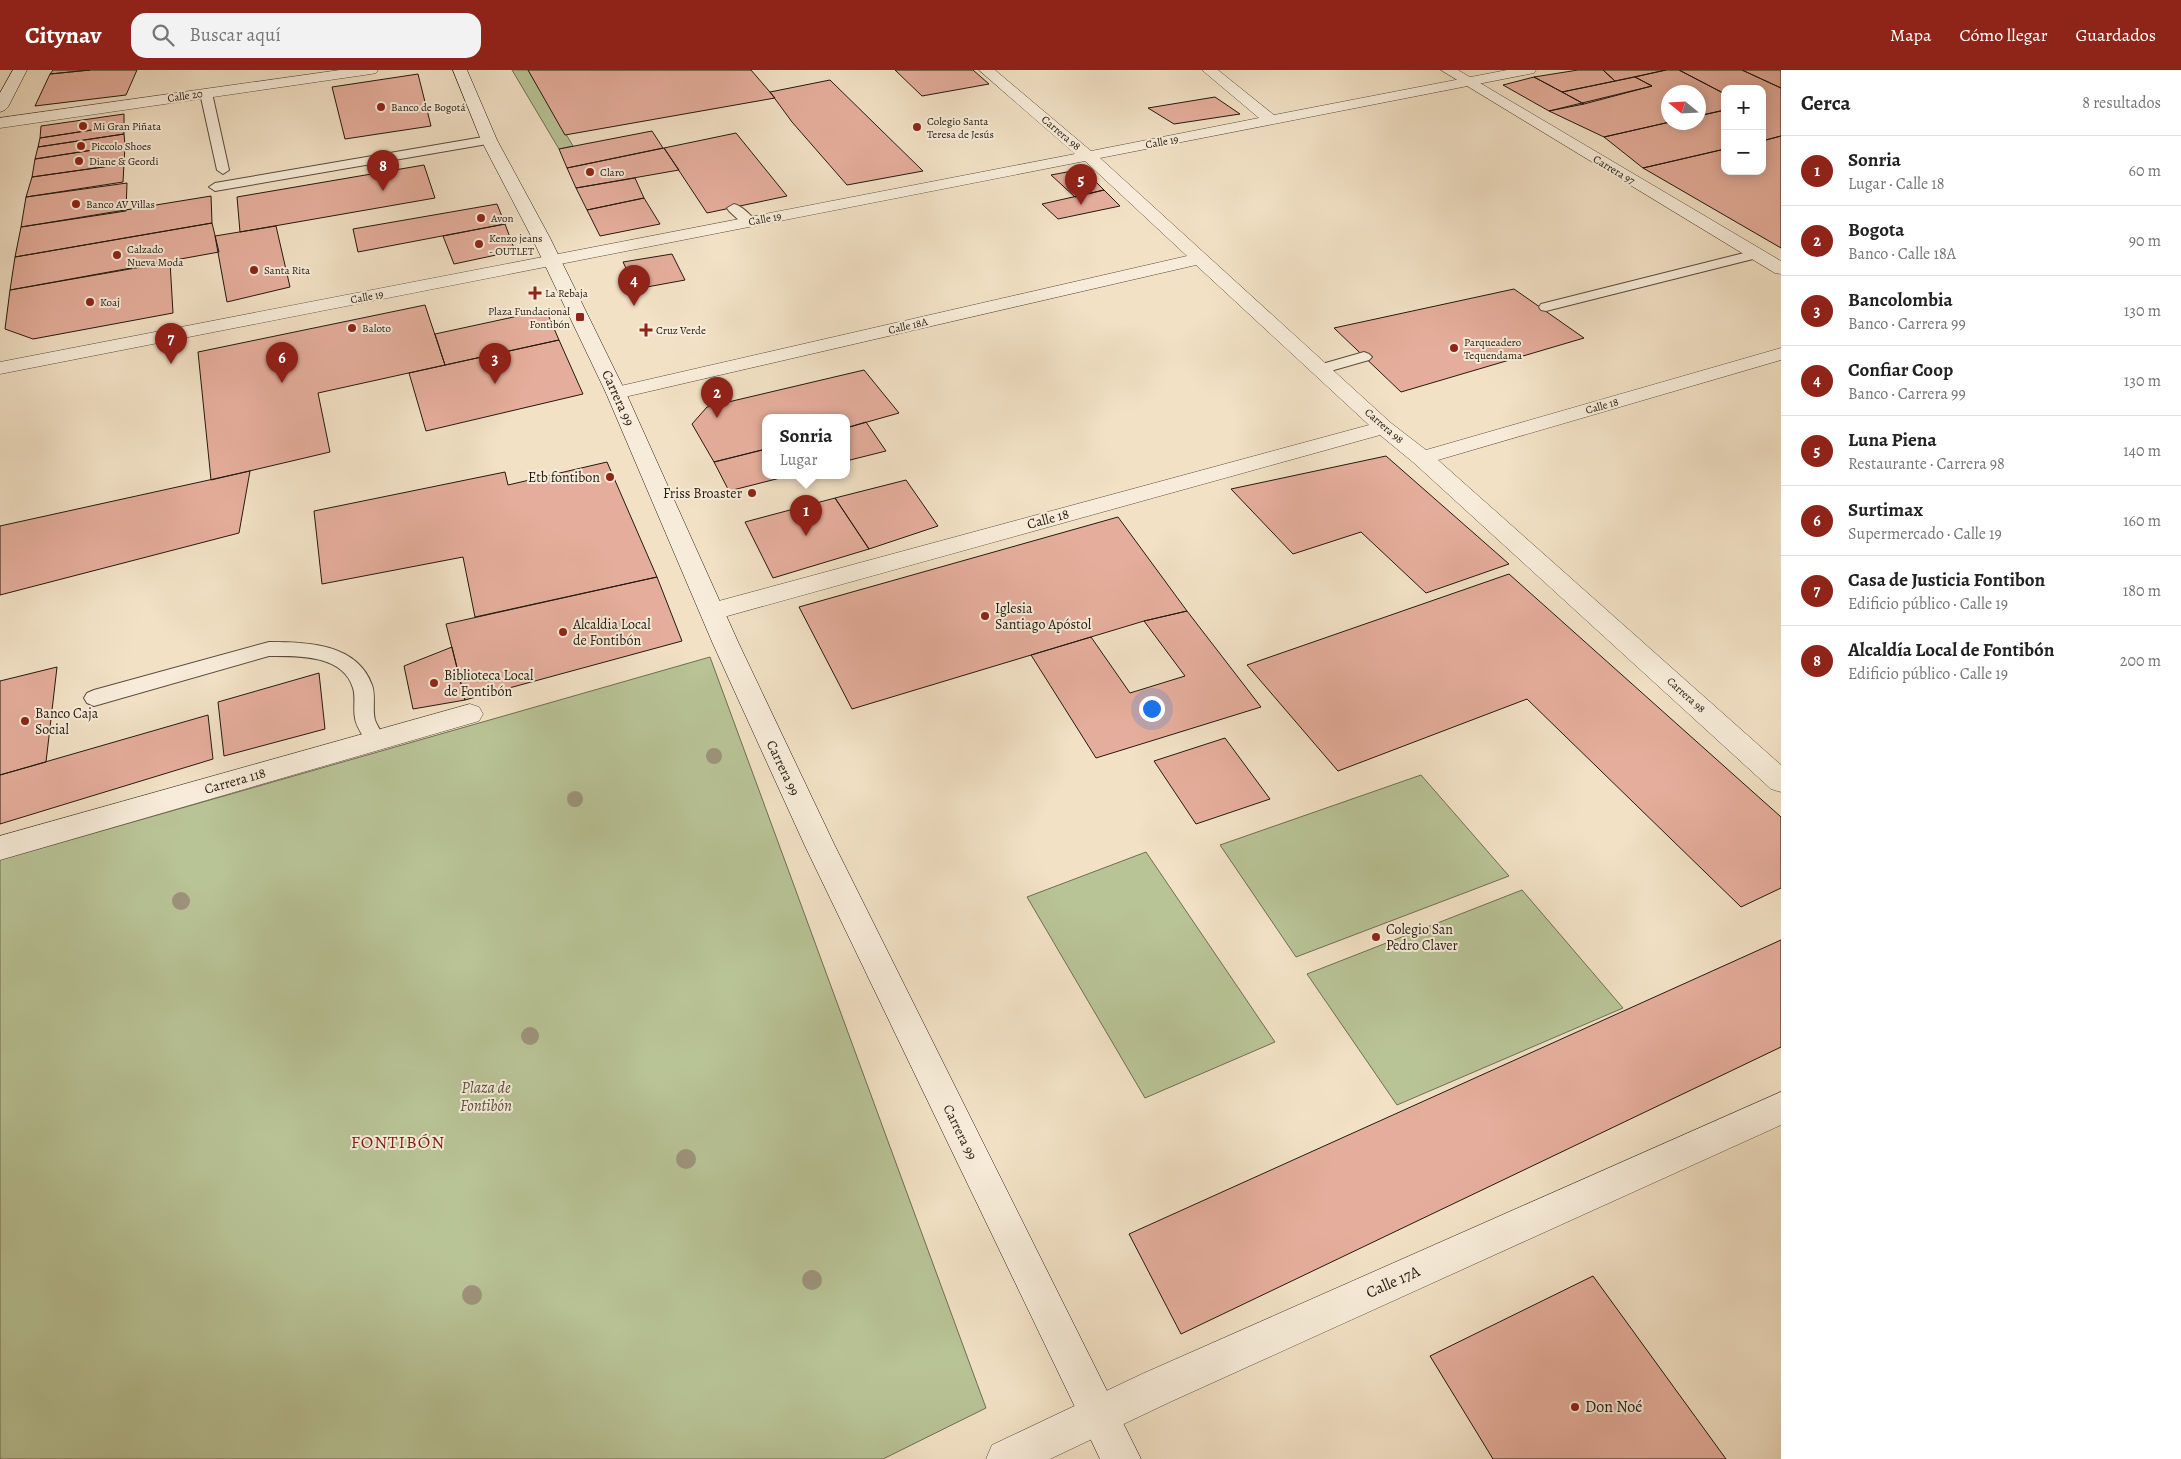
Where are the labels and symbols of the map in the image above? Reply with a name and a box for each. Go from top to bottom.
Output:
north arrow [1661,85,1706,130]
street label: Calle 20 [166,86,204,106]
place label: Banco de Bogotá [391,100,466,115]
marker: Banco de Bogotá [375,101,387,113]
street label: Carrera 98 [1038,112,1084,154]
place label: Colegio Santa Teresa de Jesús [927,114,994,142]
place label: Mi Gran Piñata [93,119,162,134]
marker: Mi Gran Piñata [77,120,89,132]
marker: Colegio Santa Teresa de Jesús [911,121,923,133]
street label: Calle 19 [1144,131,1180,153]
place label: Piccolo Shoes [91,139,151,154]
marker: Piccolo Shoes [75,140,87,152]
pin: 8 [367,150,399,191]
street label: Carrera 97 [1590,152,1638,189]
place label: Diane & Geordi [89,154,159,169]
marker: Diane & Geordi [73,155,85,167]
pin: 5 [1065,164,1097,205]
place label: Claro [600,165,625,180]
marker: Claro [584,166,596,178]
place label: Banco AV Villas [86,197,155,212]
marker: Banco AV Villas [70,198,82,210]
street label: Calle 19 [747,208,783,230]
place label: Avon [490,211,513,226]
marker: Avon [475,212,487,224]
place label: Kenzo jeans - OUTLET [489,231,543,259]
marker: Kenzo jeans - OUTLET [473,238,485,250]
place label: Calzado Nueva Moda [127,242,184,270]
marker: Calzado Nueva Moda [111,249,123,261]
place label: Santa Rita [264,263,311,278]
marker: Santa Rita [248,264,260,276]
pin: 4 [618,265,650,306]
street label: Calle 19 [349,286,385,308]
place label: La Rebaja [545,286,589,301]
marker: La Rebaja [529,287,541,299]
place label: Koaj [100,295,120,310]
marker: Koaj [84,296,96,308]
place label: Plaza Fundacional Fontibón [488,304,570,332]
marker: Plaza Fundacional Fontibón [574,311,586,323]
street label: Calle 18A [887,314,930,338]
place label: Baloto [362,321,391,336]
marker: Baloto [346,322,358,334]
pin: 7 [155,323,187,364]
place label: Cruz Verde [656,323,706,338]
marker: Cruz Verde [640,324,652,336]
place label: Parqueadero Tequendama [1464,335,1523,363]
pin: 6 [266,342,298,383]
marker: Parqueadero Tequendama [1448,342,1460,354]
pin: 3 [479,343,511,384]
street label: Carrera 99 [597,367,639,429]
pin: 2 [701,377,733,418]
street label: Calle 18 [1584,394,1620,418]
street label: Carrera 98 [1361,405,1407,447]
place label: Etb fontibon [528,468,600,487]
marker: Etb fontibon [604,471,616,483]
place label: Friss Broaster [663,484,743,503]
marker: Friss Broaster [746,487,758,499]
pin: 1 [790,495,822,536]
street label: Calle 18 [1025,504,1071,534]
place label: Iglesia Santiago Apóstol [995,599,1092,634]
marker: Iglesia Santiago Apóstol [979,610,991,622]
place label: Alcaldia Local de Fontibón [572,615,651,650]
marker: Alcaldia Local de Fontibón [557,626,569,638]
place label: Biblioteca Local de Fontibón [444,666,534,701]
street label: Carrera 98 [1664,674,1708,716]
marker: Biblioteca Local de Fontibón [428,677,440,689]
your location [1139,696,1165,722]
place label: Banco Caja Social [35,704,99,739]
marker: Banco Caja Social [19,715,31,727]
street label: Carrera 99 [762,737,804,799]
street label: Carrera 118 [202,763,268,799]
place label: Colegio San Pedro Claver [1386,920,1459,955]
marker: Colegio San Pedro Claver [1370,931,1382,943]
park label: Plaza de Fontibón [460,1077,512,1117]
street label: Carrera 99 [938,1101,982,1163]
district label: FONTIBÓN [351,1130,445,1154]
street label: Calle 17A [1362,1260,1424,1304]
place label: Don Noé [1585,1396,1642,1418]
marker: Don Noé [1569,1401,1581,1413]

